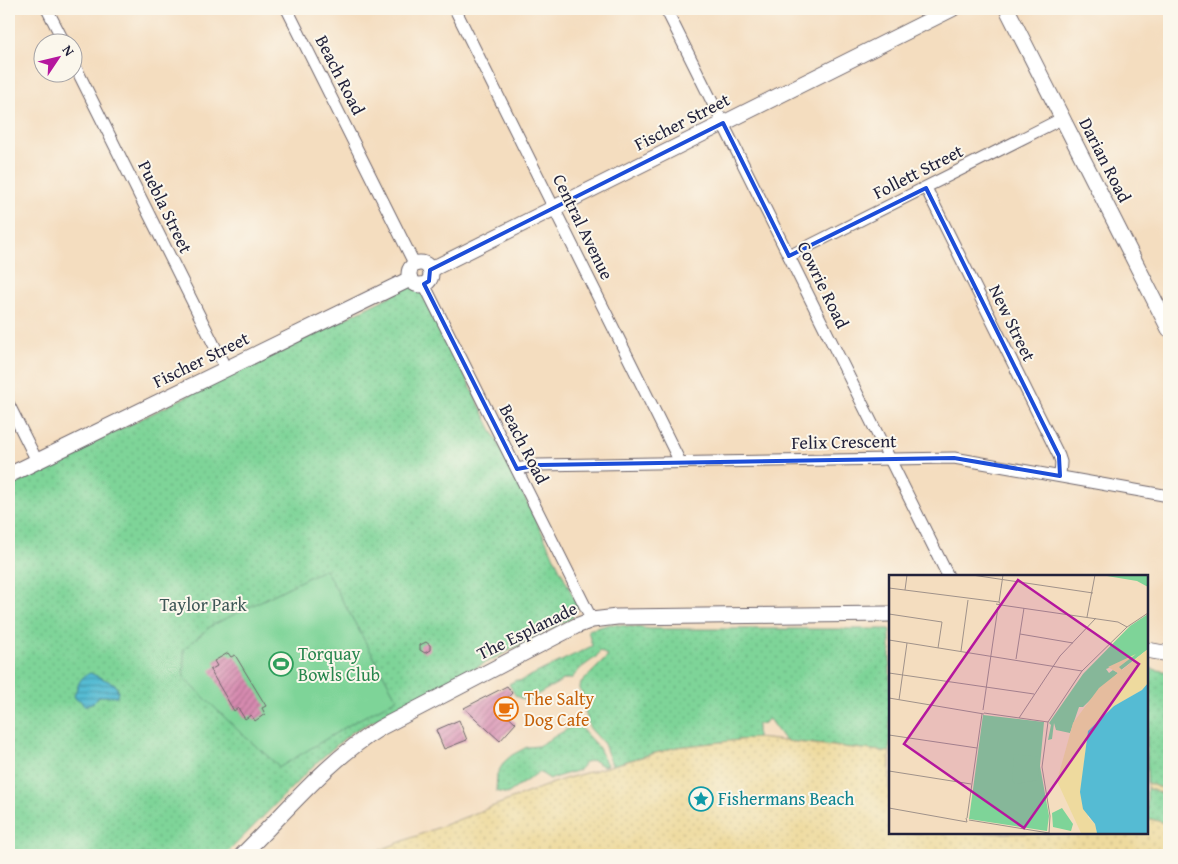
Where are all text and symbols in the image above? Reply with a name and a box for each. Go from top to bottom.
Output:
street label: Beach Road [309,30,372,120]
north arrow [32,32,82,82]
text: N [58,41,80,61]
street label: Fischer Street [629,86,735,157]
street label: Darian Road [1072,113,1139,207]
street label: Follett Street [868,137,968,206]
street label: Puebla Street [131,156,200,258]
street label: Central Avenue [546,169,621,284]
street label: Cowrie Road [791,237,856,333]
street label: New Street [982,280,1043,366]
street label: Fischer Street [148,324,254,395]
street label: Beach Road [493,399,556,489]
street label: Felix Crescent [791,427,897,456]
inset map [889,575,1148,834]
park label: Taylor Park [159,591,247,618]
street label: The Esplanade [472,595,582,667]
place label: Torquay Bowls Club [298,640,380,688]
sports icon: Torquay Bowls Club [268,651,294,677]
place label: The Salty Dog Cafe [524,685,594,733]
cafe icon: The Salty Dog Cafe [493,696,519,722]
place label: Fishermans Beach [718,785,854,812]
place icon: Fishermans Beach [688,786,714,812]

